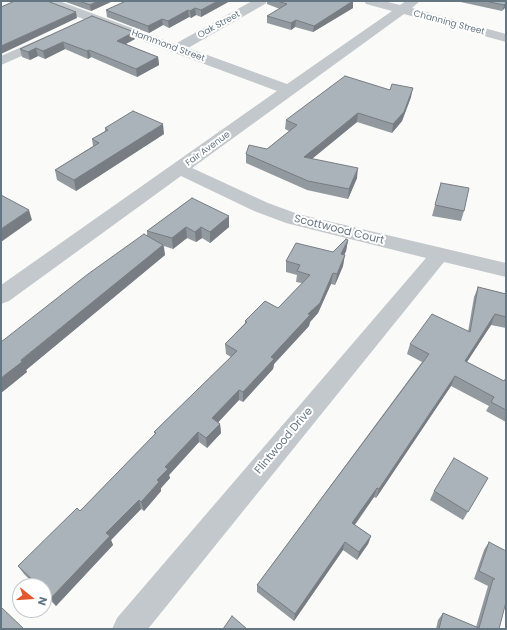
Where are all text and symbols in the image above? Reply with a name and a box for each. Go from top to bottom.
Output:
street label: Channing Street [412,8,486,38]
street label: Oak Street [196,9,242,41]
street label: Hammond Street [130,28,206,64]
street label: Fair Avenue [184,129,232,169]
street label: Scottwood Court [293,212,385,248]
street label: Flintwood Drive [252,405,316,477]
north arrow [12,578,52,618]
text: N [34,595,51,608]

